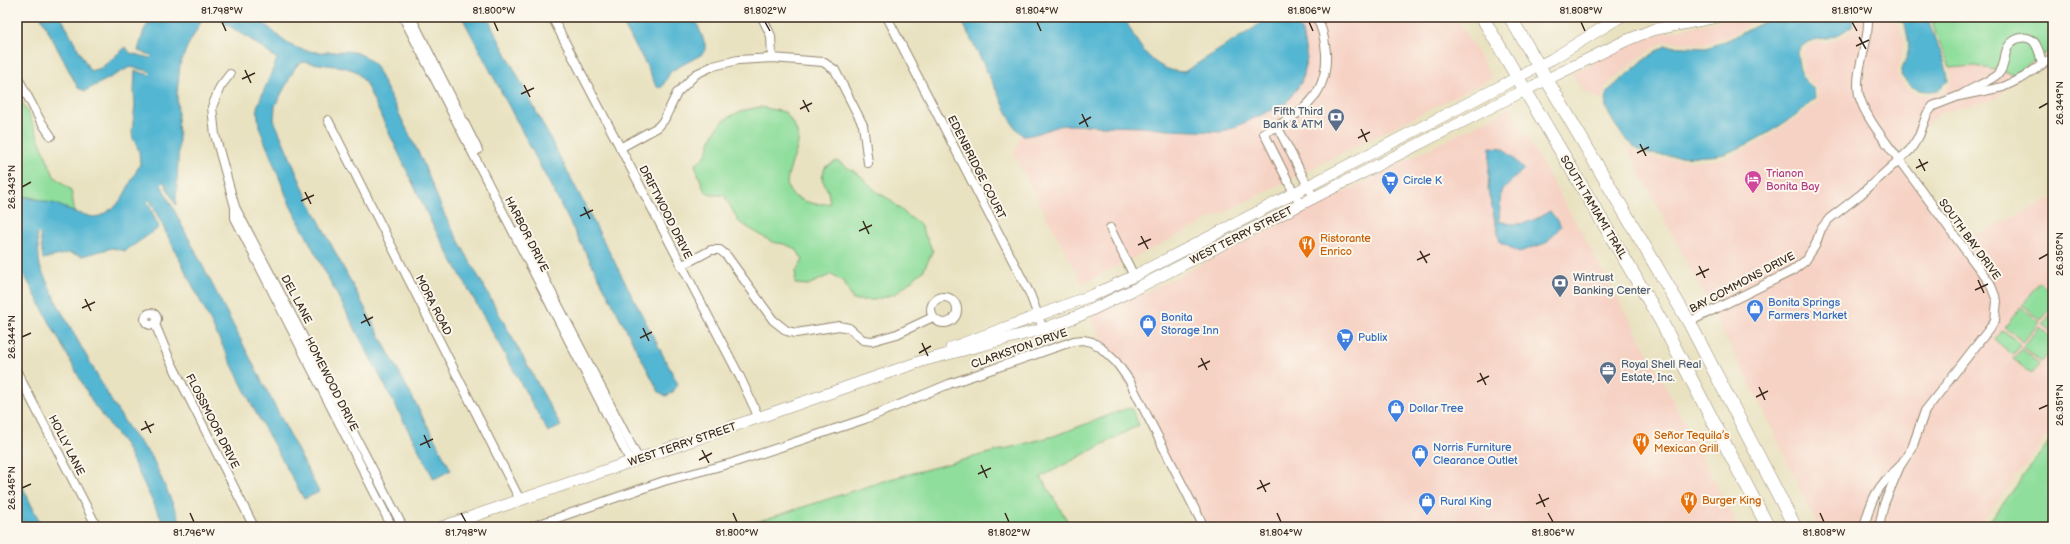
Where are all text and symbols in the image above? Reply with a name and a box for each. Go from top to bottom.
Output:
text: 81.798°W [201,5,243,17]
text: 81.800°W [473,5,515,17]
text: 81.802°W [744,5,786,17]
text: 81.804°W [1016,5,1058,17]
text: 81.806°W [1288,5,1331,17]
text: 81.808°W [1560,5,1602,17]
text: 81.810°W [1832,5,1872,17]
text: 26.349°N [2054,81,2066,125]
place label: Fifth Third Bank & ATM [1263,105,1323,131]
bank icon: Fifth Third Bank & ATM [1326,107,1346,132]
street label: EDENBRIDGE COURT [945,113,1009,222]
street label: SOUTH TAMIAMI TRAIL [1557,153,1630,262]
street label: DRIFTWOOD DRIVE [636,163,695,261]
text: 26.343°N [6,165,18,209]
place label: Trianon Bonita Bay [1766,167,1820,193]
hotel icon: Trianon Bonita Bay [1743,169,1763,194]
supermarket icon: Circle K [1380,170,1400,195]
place label: Circle K [1403,174,1443,187]
street label: HARBOR DRIVE [502,194,551,274]
street label: SOUTH BAY DRIVE [1936,196,2003,282]
street label: WEST TERRY STREET [1188,204,1295,267]
place label: Ristorante Enrico [1320,232,1371,258]
text: 26.350°N [2054,232,2066,276]
restaurant icon: Ristorante Enrico [1297,234,1317,259]
street label: BAY COMMONS DRIVE [1687,249,1797,316]
place label: Wintrust Banking Center [1573,271,1652,297]
street label: DEL LANE [278,273,315,326]
street label: MORA ROAD [413,273,454,338]
bank icon: Wintrust Banking Center [1550,273,1570,298]
place label: Bonita Springs Farmers Market [1768,296,1848,322]
shop icon: Bonita Springs Farmers Market [1745,298,1765,323]
place label: Bonita Storage Inn [1161,311,1219,337]
shop icon: Bonita Storage Inn [1138,313,1158,338]
text: 26.344°N [6,315,18,359]
street label: CLARKSTON DRIVE [969,326,1069,371]
supermarket icon: Publix [1335,327,1355,352]
place label: Publix [1358,331,1387,344]
street label: HOMEWOOD DRIVE [302,335,361,433]
place label: Royal Shell Real Estate, Inc. [1621,358,1701,384]
office icon: Royal Shell Real Estate, Inc. [1598,360,1618,385]
street label: FLOSSMOOR DRIVE [183,372,242,471]
text: 26.351°N [2054,384,2066,426]
shop icon: Dollar Tree [1386,398,1406,423]
place label: Dollar Tree [1409,402,1464,415]
street label: HOLLY LANE [46,413,87,478]
street label: WEST TERRY STREET [626,420,738,469]
place label: Señor Tequila’s Mexican Grill [1654,429,1730,455]
restaurant icon: Señor Tequila’s Mexican Grill [1631,431,1651,456]
place label: Norris Furniture Clearance Outlet [1433,441,1518,467]
shop icon: Norris Furniture Clearance Outlet [1410,443,1430,468]
text: 26.345°N [6,466,18,510]
restaurant icon: Burger King [1679,490,1699,515]
shop icon: Rural King [1417,491,1437,516]
place label: Burger King [1702,494,1761,507]
place label: Rural King [1440,495,1492,508]
text: 81.796°W [173,527,215,539]
text: 81.798°W [445,527,487,539]
text: 81.800°W [716,527,758,539]
text: 81.802°W [988,527,1030,539]
text: 81.804°W [1260,527,1302,539]
text: 81.806°W [1532,527,1575,539]
text: 81.808°W [1803,527,1845,539]

